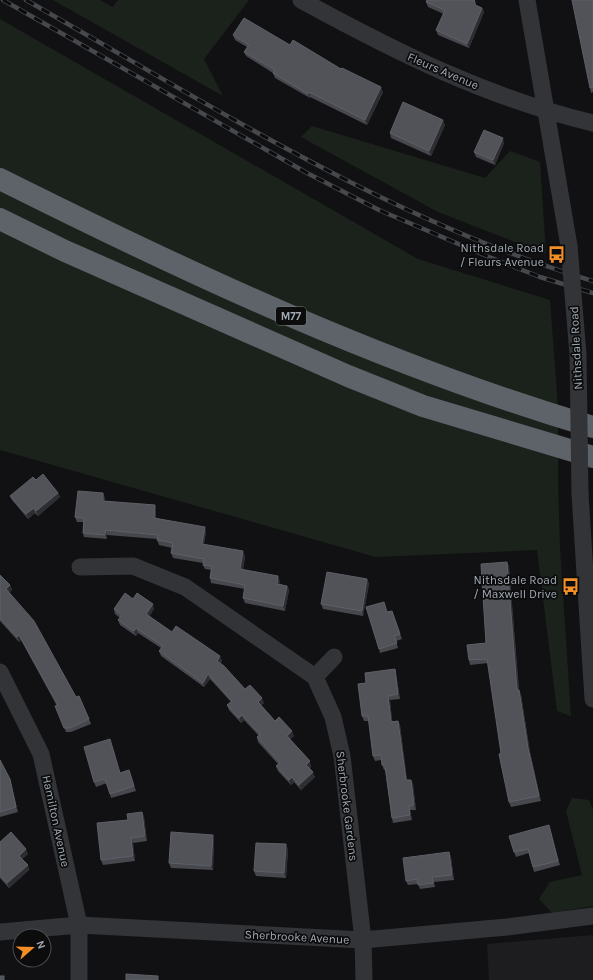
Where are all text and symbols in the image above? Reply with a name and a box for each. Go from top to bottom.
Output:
street label: Fleurs Avenue [405,50,481,92]
place label: Nithsdale Road / Fleurs Avenue [460,241,544,269]
bus stop icon: Nithsdale Road / Fleurs Avenue [547,245,567,265]
street label: Nithsdale Road [567,306,585,390]
road number: M77 [276,307,306,325]
place label: Nithsdale Road / Maxwell Drive [473,573,557,601]
bus stop icon: Nithsdale Road / Maxwell Drive [560,577,580,597]
street label: Sherbrooke Gardens [333,750,361,862]
street label: Hamilton Avenue [39,774,73,868]
street label: Sherbrooke Avenue [244,927,350,947]
north arrow [12,928,52,968]
text: N [33,939,48,951]

